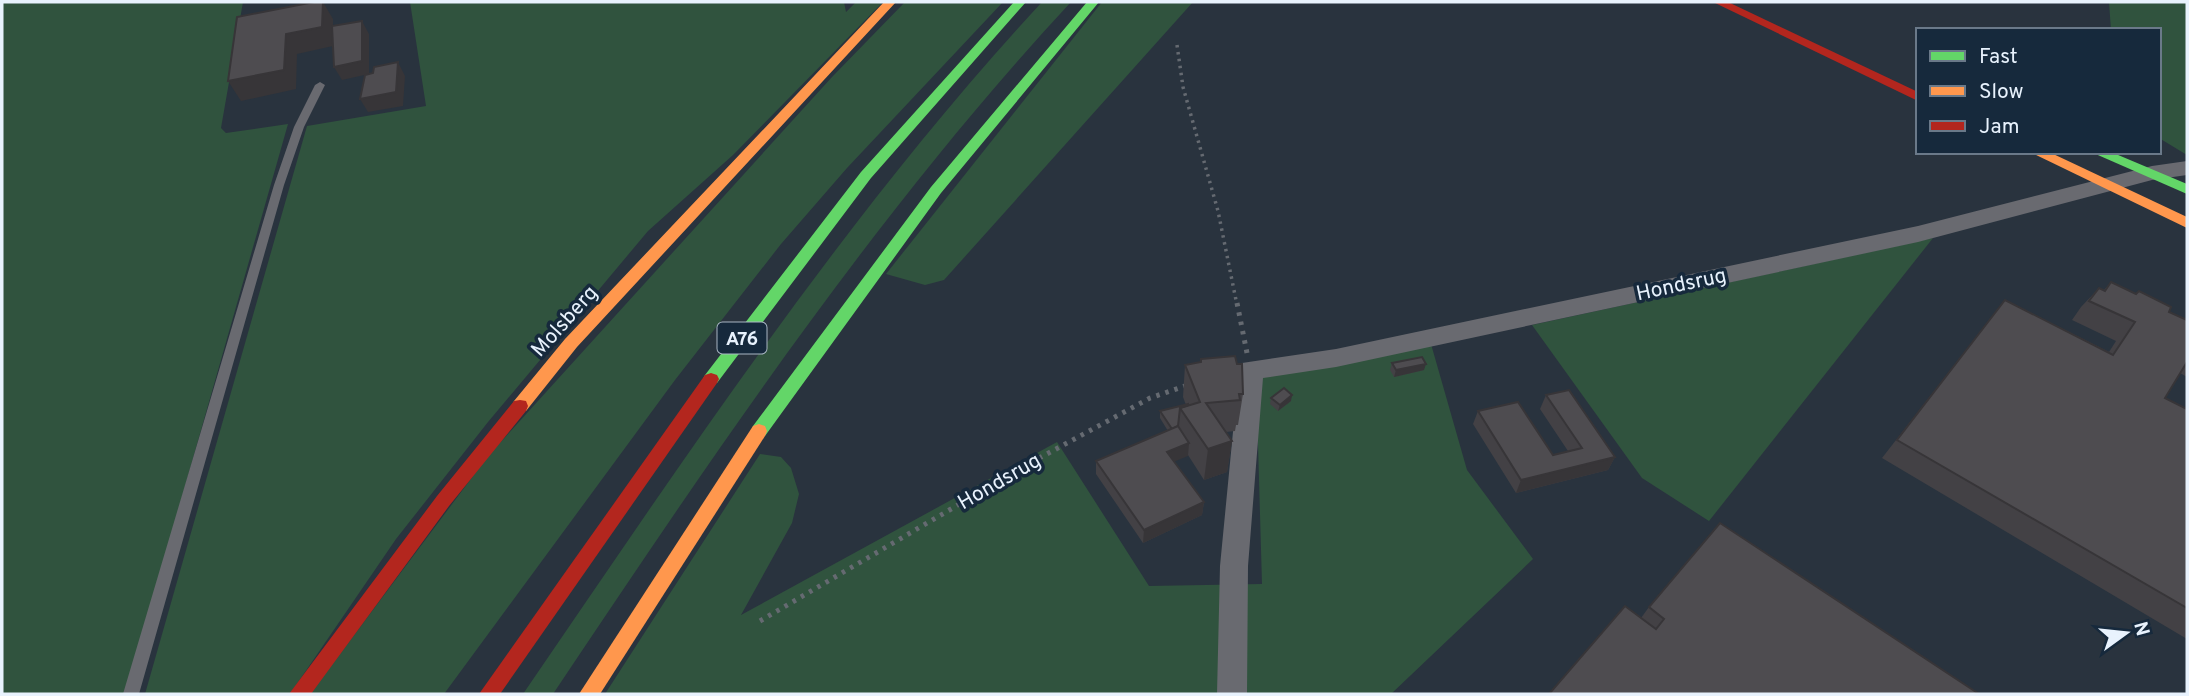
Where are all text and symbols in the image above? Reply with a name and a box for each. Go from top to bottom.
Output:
legend [1916,28,2161,154]
text: Fast [1979,44,2018,71]
text: Slow [1979,79,2024,106]
text: Jam [1979,114,2020,141]
street label: Hondsrug [1634,263,1729,308]
street label: Molsberg [526,281,604,363]
road number: A76 [718,322,766,354]
street label: Hondsrug [953,448,1046,517]
north arrow [2091,598,2161,668]
text: N [2127,619,2154,639]

